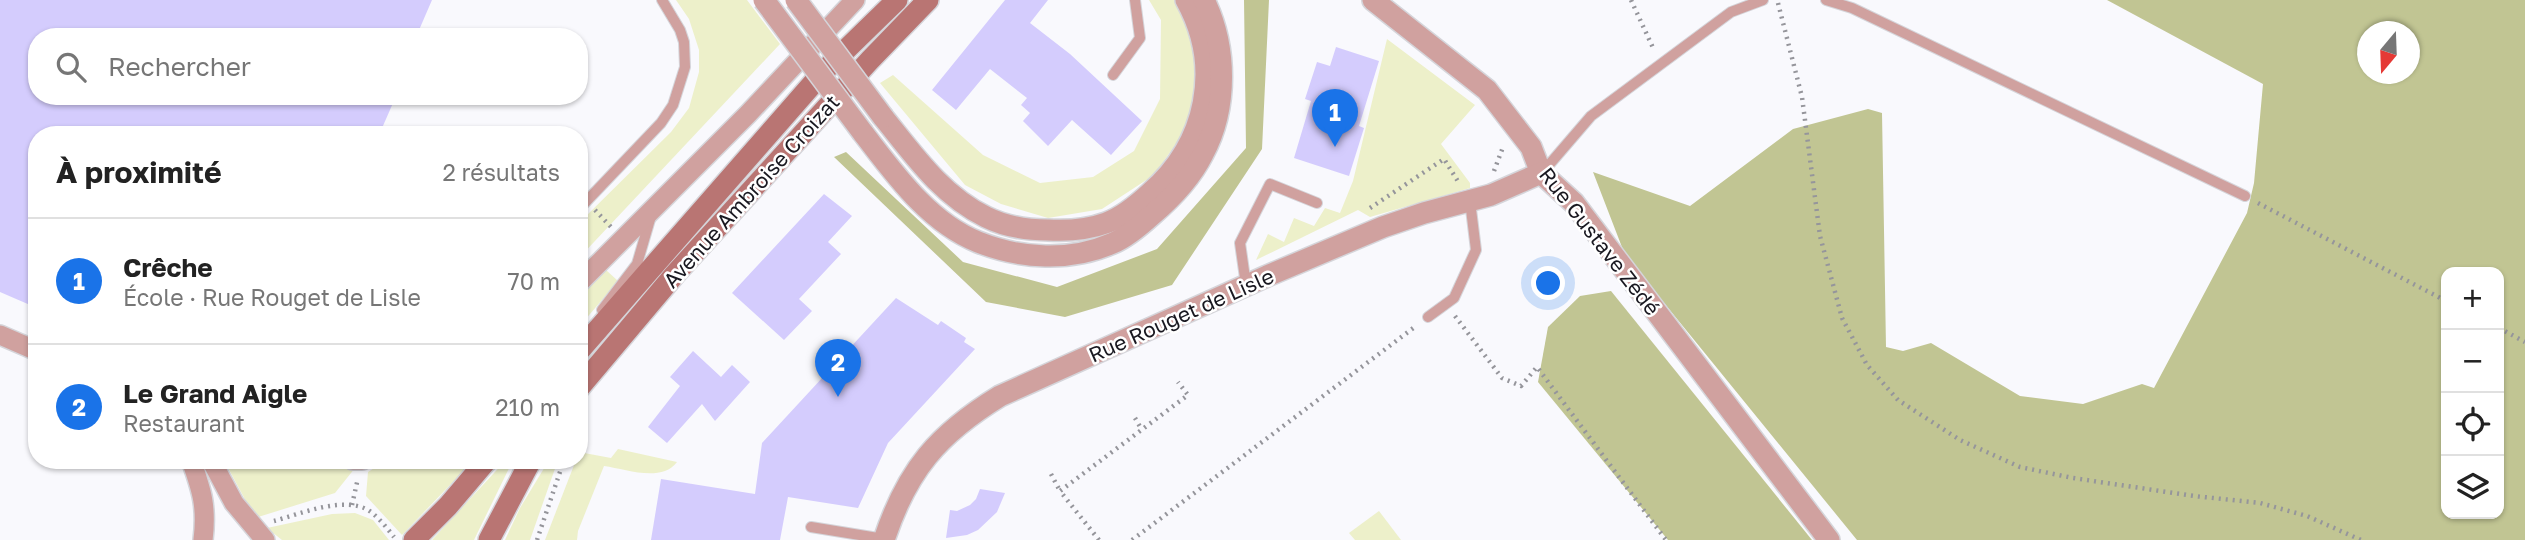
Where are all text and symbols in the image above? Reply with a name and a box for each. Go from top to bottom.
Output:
north arrow [2357,21,2420,84]
search box [28,28,588,105]
icon: search [52,48,90,86]
text: Rechercher [108,51,251,82]
street label: Avenue Ambroise Croizat [657,89,845,293]
pin: 1 [1312,89,1358,147]
text: À proximité [56,154,222,190]
text: 2 résultats [442,158,560,186]
street label: Rue Gustave Zédé [1534,162,1666,320]
text: Crêche [123,252,213,283]
street label: Rue Rouget de Lisle [1084,262,1278,368]
your location [1531,266,1565,300]
text: 1 [73,267,85,295]
text: 70 m [507,267,560,295]
map controls [2441,267,2504,519]
button: + [2441,267,2504,330]
text: École · Rue Rouget de Lisle [123,283,421,311]
button: − [2441,330,2504,393]
pin: 2 [815,339,861,397]
text: Le Grand Aigle [123,378,307,409]
text: 2 [72,393,86,421]
text: 210 m [495,393,560,421]
button: locate [2441,393,2504,456]
text: Restaurant [123,409,245,437]
button: layers [2441,456,2504,519]

